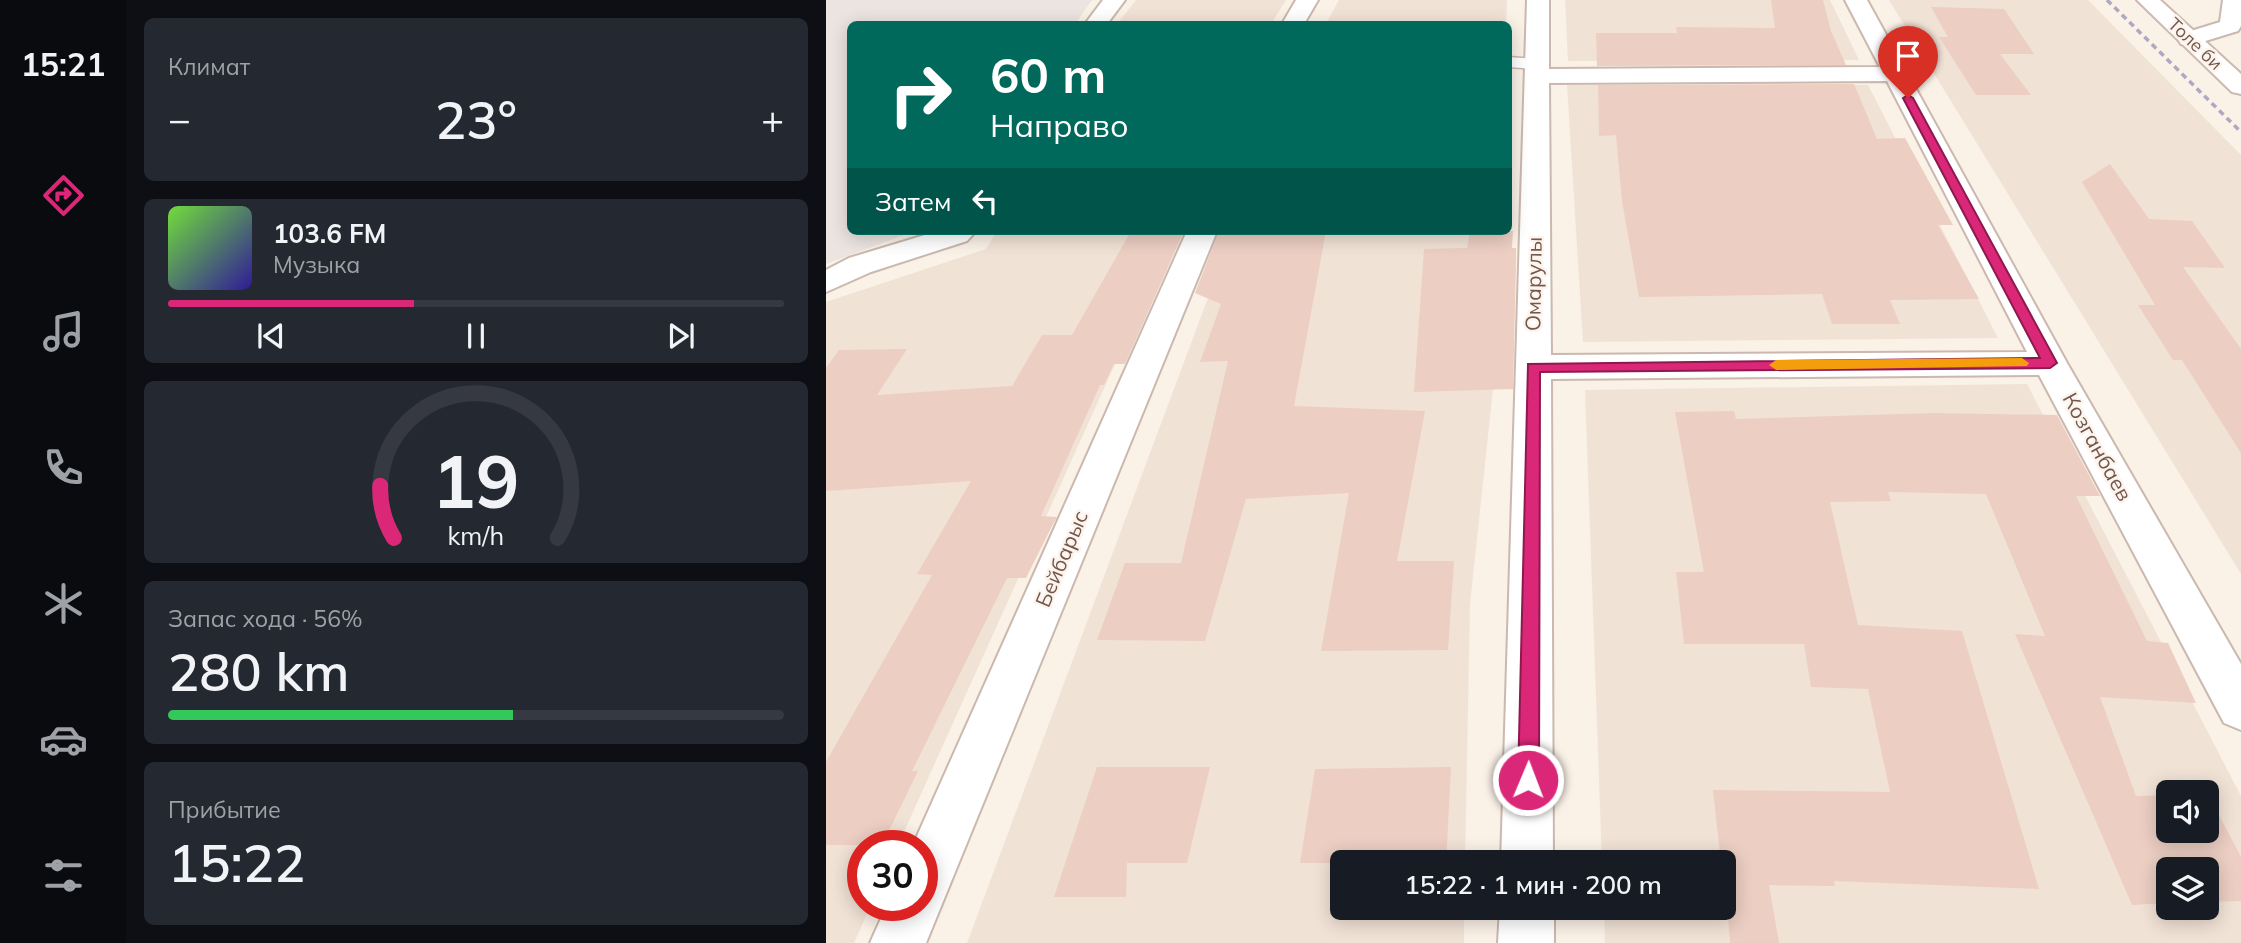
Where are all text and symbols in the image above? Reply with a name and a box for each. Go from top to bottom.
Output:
street label: Толе би [2163,13,2227,75]
pin [1878,26,1938,98]
icon: arrive [1889,37,1927,75]
text: 15:21 [21,44,105,84]
text: 60 m [990,44,1106,105]
icon: right [875,49,966,140]
text: Климат [168,52,250,81]
text: 23° [435,87,517,152]
text: − [168,95,191,143]
text: + [761,95,784,143]
text: Направо [990,105,1129,145]
icon: directions [39,171,88,220]
icon: left [966,182,1004,220]
text: Затем [875,185,952,218]
text: 103.6 FM [273,217,386,250]
street label: Омарулы [1519,237,1547,331]
text: Музыка [273,250,360,279]
icon: music [39,307,88,356]
icon: previous [252,317,290,355]
icon: pause [457,317,495,355]
icon: next [662,317,700,355]
street label: Козганбаев [2058,388,2138,505]
text: 19 [432,435,520,526]
icon: phone [39,443,88,492]
street label: Бейбарыс [1029,506,1093,611]
text: km/h [448,519,504,550]
icon: climate [39,579,88,628]
text: Запас хода · 56% [168,604,363,633]
text: 280 km [168,639,349,704]
icon: car [39,715,88,764]
position arrow [1491,743,1565,817]
map controls [2156,780,2219,920]
button: sound [2156,780,2219,843]
text: Прибытие [168,795,281,824]
text: 15:22 [168,830,305,895]
speed limit sign: 30 [847,830,938,921]
icon: filters [39,851,88,900]
button: layers [2156,857,2219,920]
text: 15:22 · 1 мин · 200 m [1404,868,1662,901]

